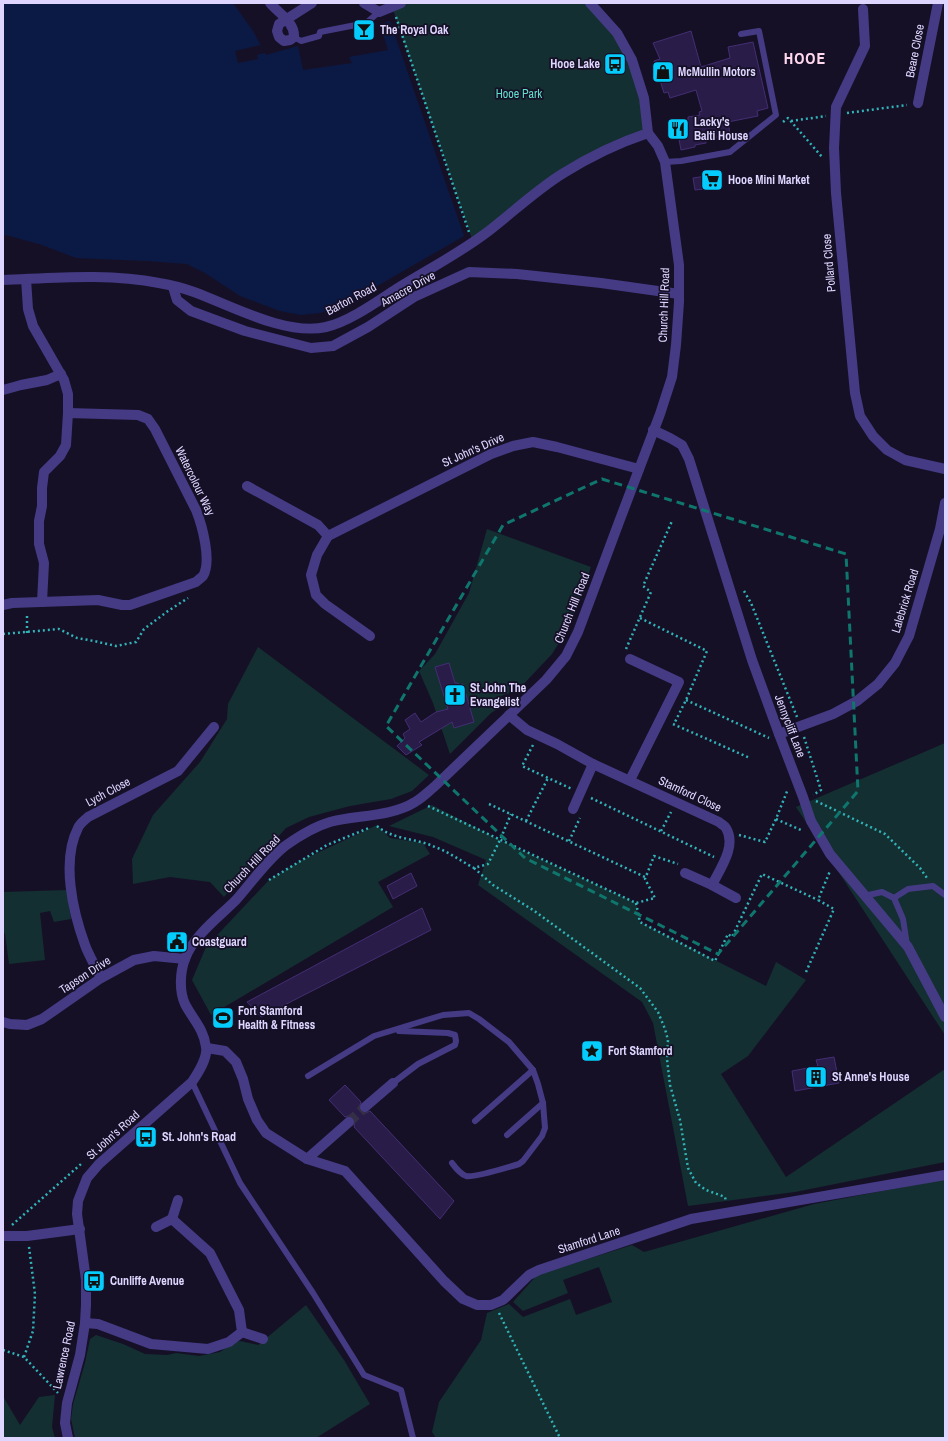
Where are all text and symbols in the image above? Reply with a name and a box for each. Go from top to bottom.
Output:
bar icon: The Royal Oak [351,17,377,43]
place label: The Royal Oak [380,22,449,38]
street label: Beare Close [902,23,928,79]
district label: HOOE [784,47,826,69]
bus stop icon: Hooe Lake [602,51,628,77]
place label: Hooe Lake [550,56,601,72]
shop icon: McMullin Motors [650,59,676,85]
place label: McMullin Motors [678,64,756,80]
park label: Hooe Park [496,86,542,102]
place label: Lacky's Balti House [694,114,749,144]
restaurant icon: Lacky's Balti House [665,116,691,142]
supermarket icon: Hooe Mini Market [699,167,725,193]
place label: Hooe Mini Market [728,172,810,188]
street label: Pollard Close [818,233,840,293]
street label: Amacre Drive [377,267,438,311]
street label: Church Hill Road [655,267,673,343]
street label: Barton Road [323,279,379,319]
street label: St John's Drive [439,429,507,471]
street label: Watercolour Way [171,444,219,518]
street label: Lalebrick Road [888,567,922,635]
street label: Church Hill Road [551,570,593,646]
place label: St John The Evangelist [470,680,527,710]
church icon: St John The Evangelist [442,682,468,708]
street label: Jennycliff Lane [771,692,809,760]
street label: Stamford Close [656,772,724,816]
street label: Lych Close [83,774,133,810]
street label: Church Hill Road [220,831,284,897]
public building icon: Coastguard [164,929,190,955]
place label: Coastguard [192,934,247,950]
street label: Tapson Drive [56,952,114,998]
place label: Fort Stamford Health & Fitness [238,1003,316,1033]
sports icon: Fort Stamford Health & Fitness [210,1005,236,1031]
place icon: Fort Stamford [579,1038,605,1064]
place label: Fort Stamford [608,1043,673,1059]
building icon: St Anne's House [803,1064,829,1090]
place label: St Anne's House [832,1069,910,1085]
street label: St John's Road [83,1107,143,1163]
bus stop icon: St. John's Road [133,1124,159,1150]
place label: St. John's Road [162,1129,236,1145]
street label: Stamford Lane [556,1222,622,1258]
bus stop icon: Cunliffe Avenue [81,1268,107,1294]
place label: Cunliffe Avenue [110,1273,185,1289]
street label: Lawrence Road [49,1320,79,1390]

